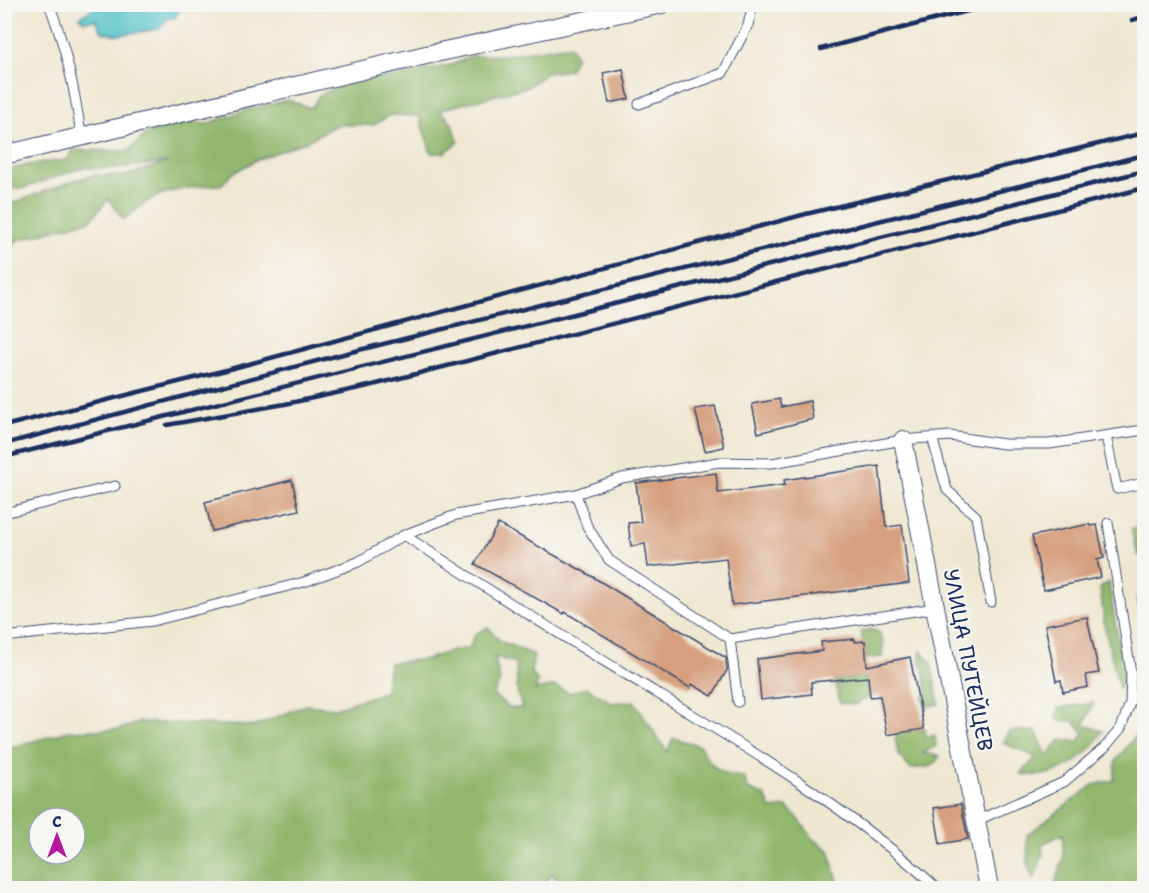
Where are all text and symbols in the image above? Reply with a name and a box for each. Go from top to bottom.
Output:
street label: УЛИЦА ПУТЕЙЦЕВ [937,566,999,754]
north arrow [27,806,87,866]
text: С [52,811,62,832]

